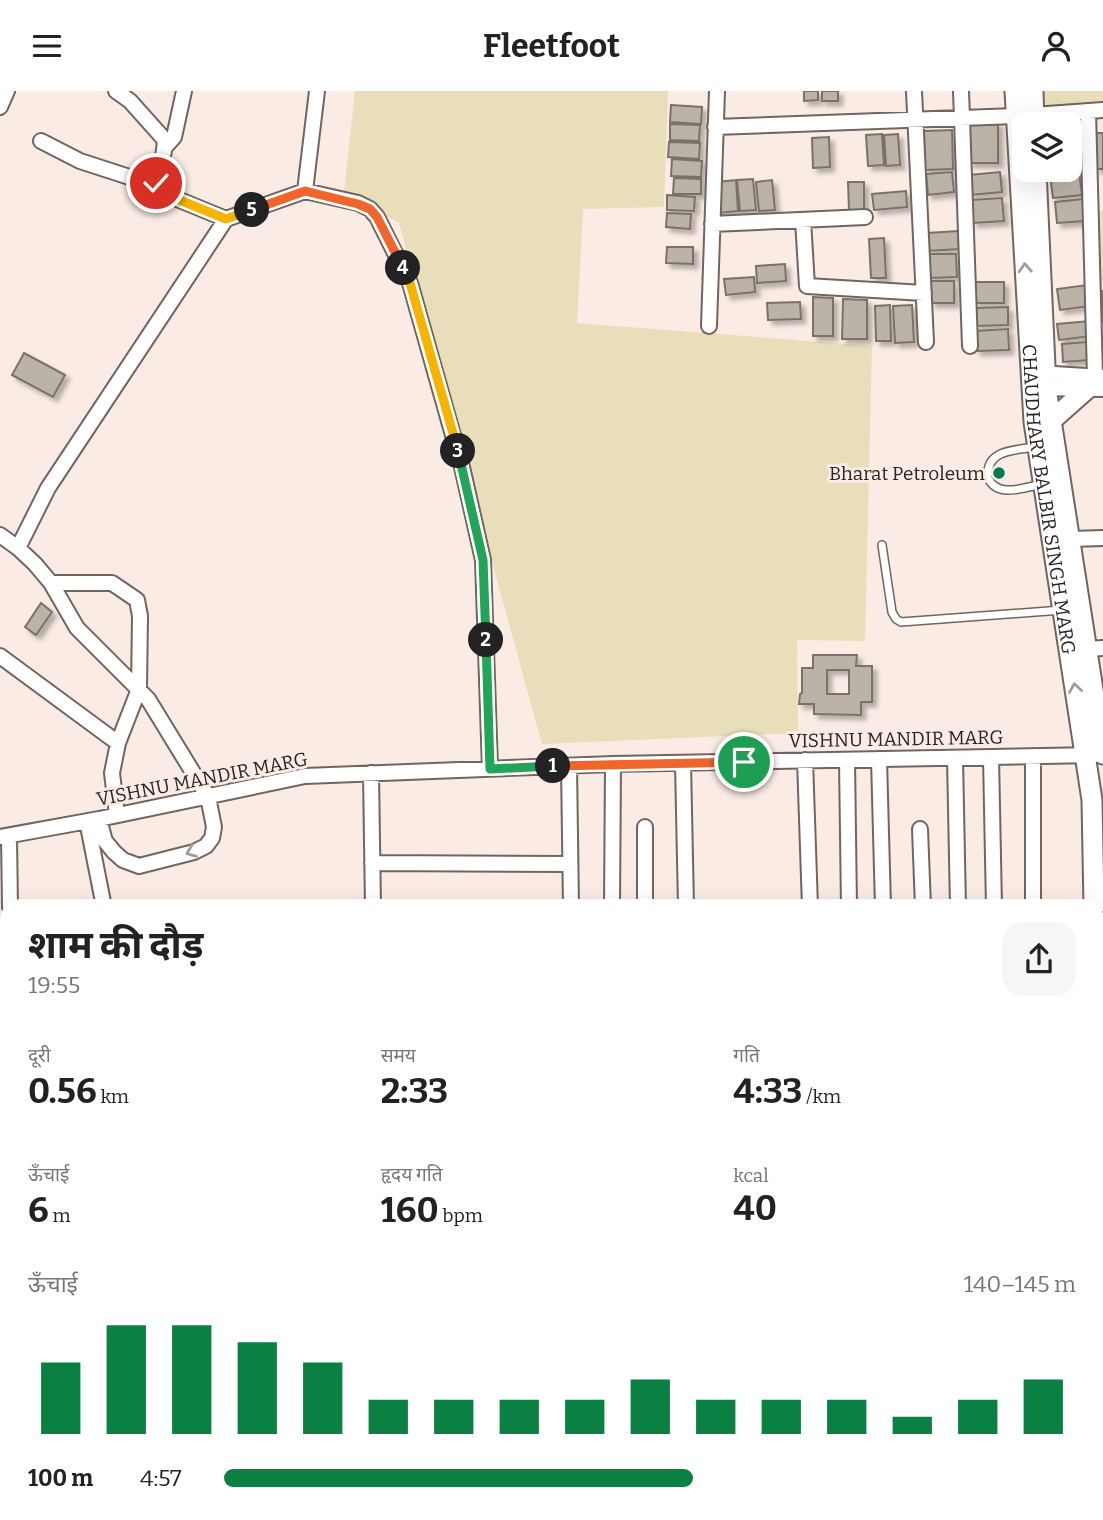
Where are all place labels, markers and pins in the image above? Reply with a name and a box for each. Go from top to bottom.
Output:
pin [126,153,186,213]
pin: 5 [234,193,270,227]
pin: 4 [386,251,420,285]
pin: 3 [440,433,476,469]
place label: Bharat Petroleum [829,462,985,485]
marker: Bharat Petroleum [991,465,1007,481]
pin: 2 [468,623,504,657]
pin [714,732,774,792]
pin: 1 [536,749,570,783]

